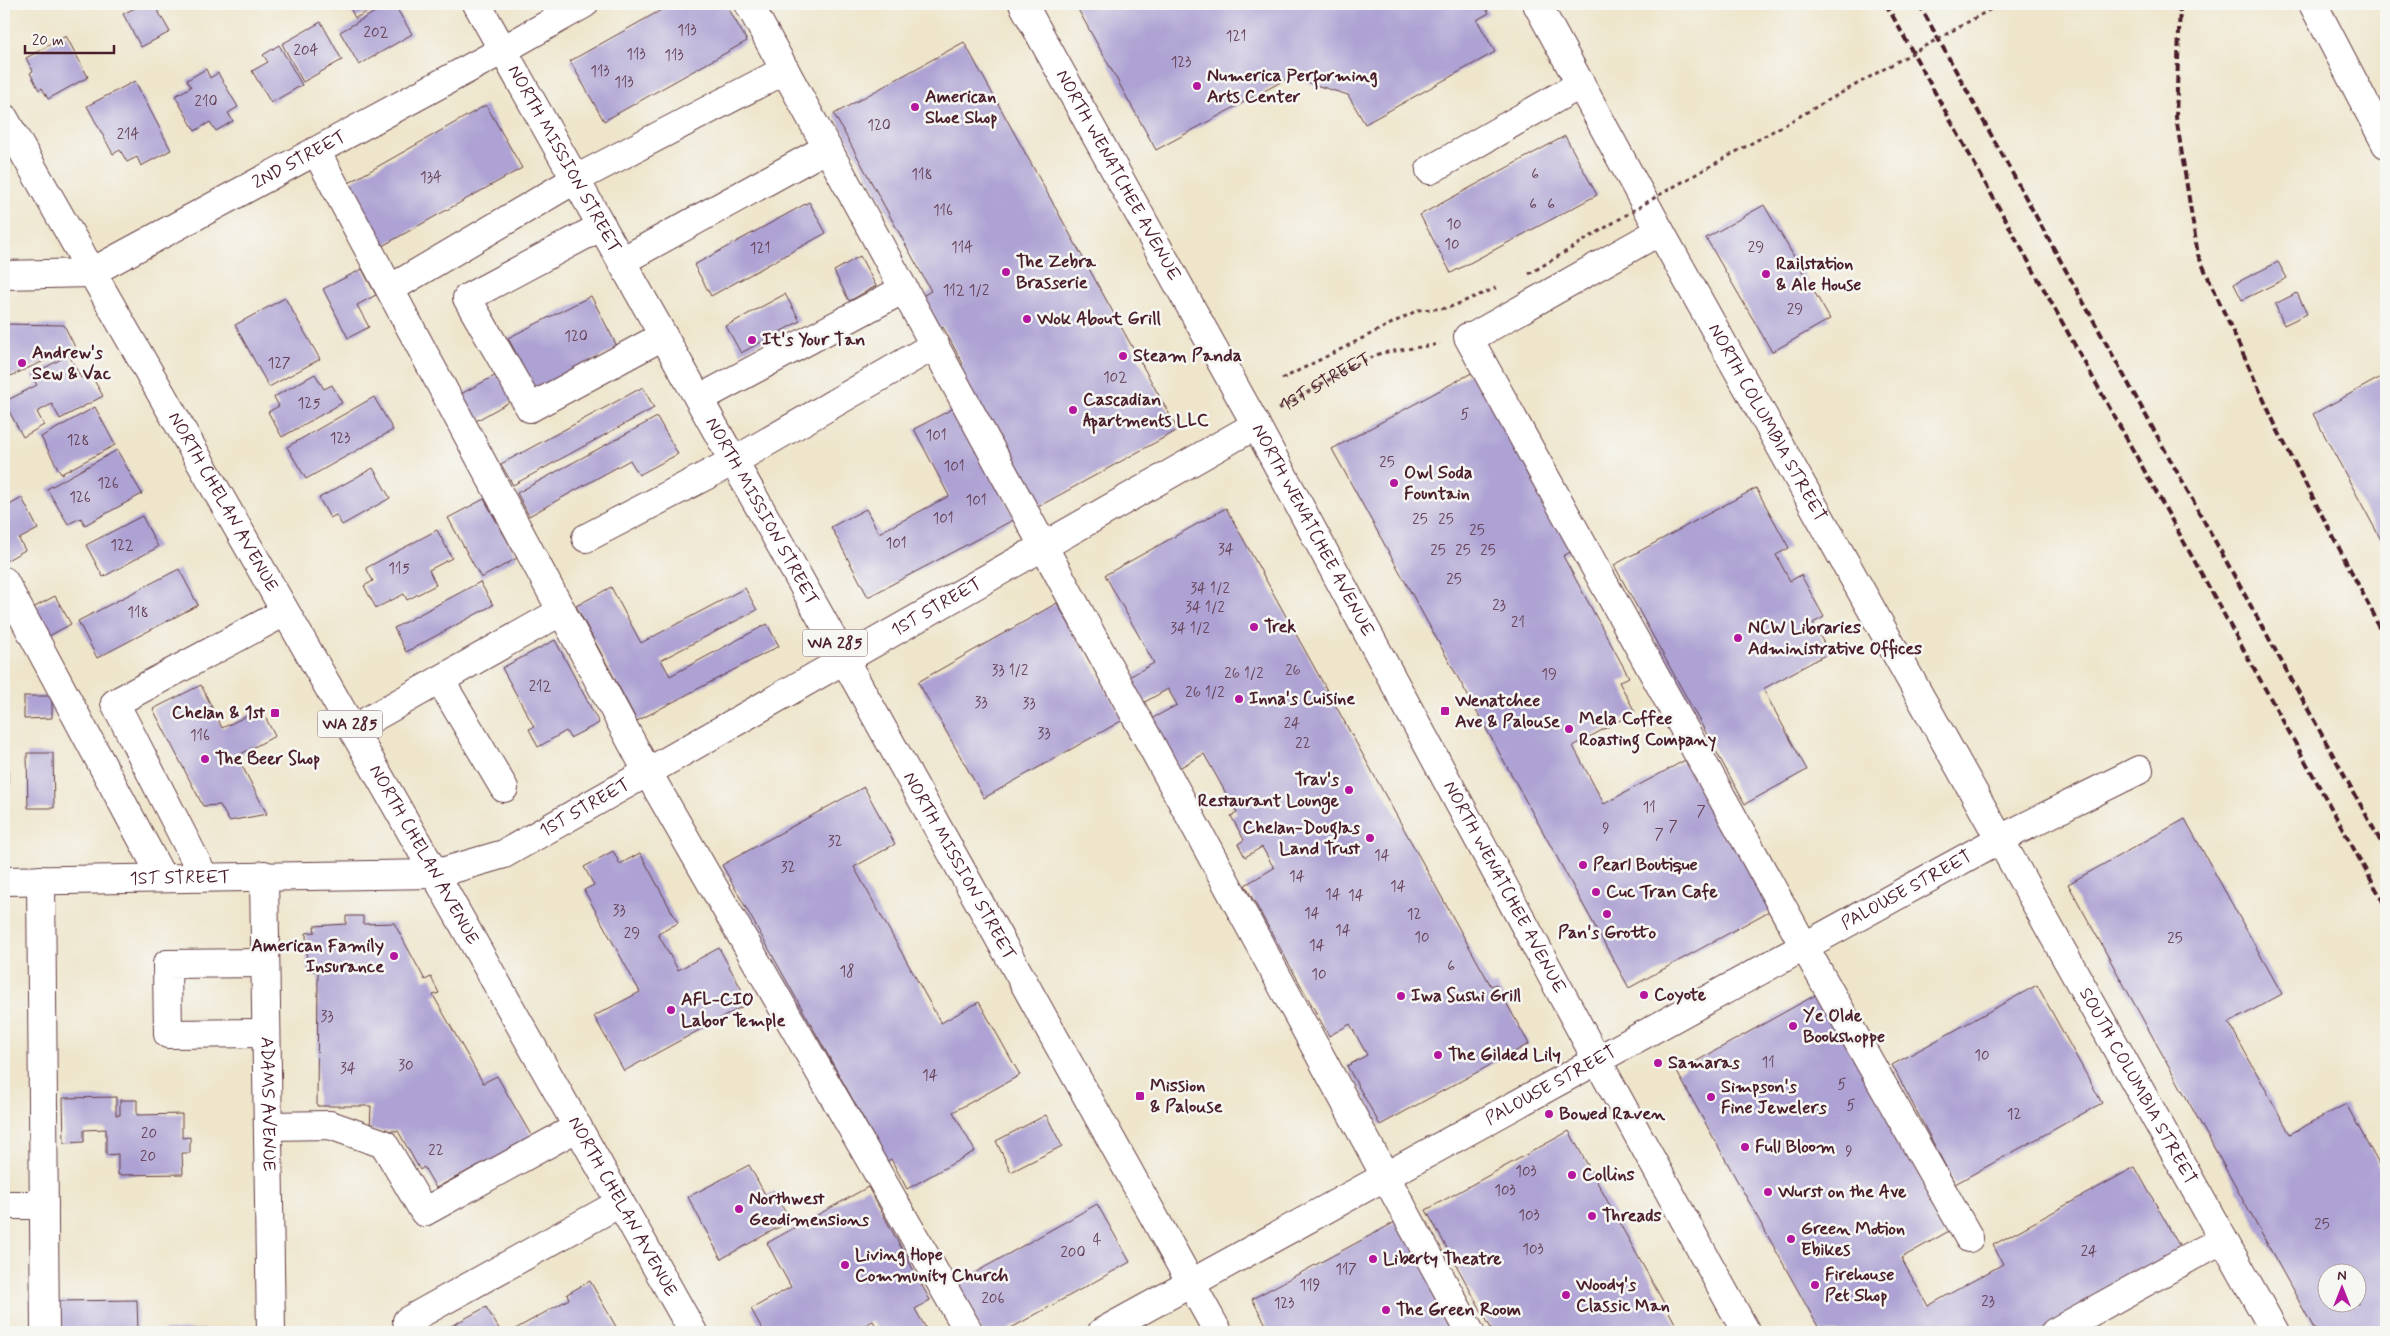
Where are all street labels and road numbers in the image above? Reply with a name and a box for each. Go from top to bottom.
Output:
street label: NORTH MISSION STREET [502,61,627,258]
street label: NORTH WENATCHEE AVENUE [1050,66,1186,286]
street label: 2ND STREET [248,125,351,195]
street label: NORTH COLUMBIA STREET [1702,320,1832,526]
street label: 1ST STREET [1276,347,1375,417]
street label: NORTH CHELAN AVENUE [162,408,284,596]
street label: NORTH MISSION STREET [699,413,824,610]
street label: NORTH WENATCHEE AVENUE [1246,420,1380,641]
street label: 1ST STREET [887,572,986,643]
road number: WA 285 [802,630,868,656]
road number: WA 285 [318,711,382,738]
street label: NORTH CHELAN AVENUE [363,761,484,949]
street label: NORTH MISSION STREET [897,768,1021,965]
street label: 1ST STREET [535,772,635,843]
street label: NORTH WENATCHEE AVENUE [1437,777,1571,998]
street label: PALOUSE STREET [1837,845,1976,936]
street label: 1ST STREET [130,865,231,891]
street label: SOUTH COLUMBIA STREET [2073,983,2203,1189]
street label: ADAMS AVENUE [254,1037,281,1171]
street label: PALOUSE STREET [1481,1040,1620,1131]
street label: NORTH CHELAN AVENUE [562,1112,683,1301]

